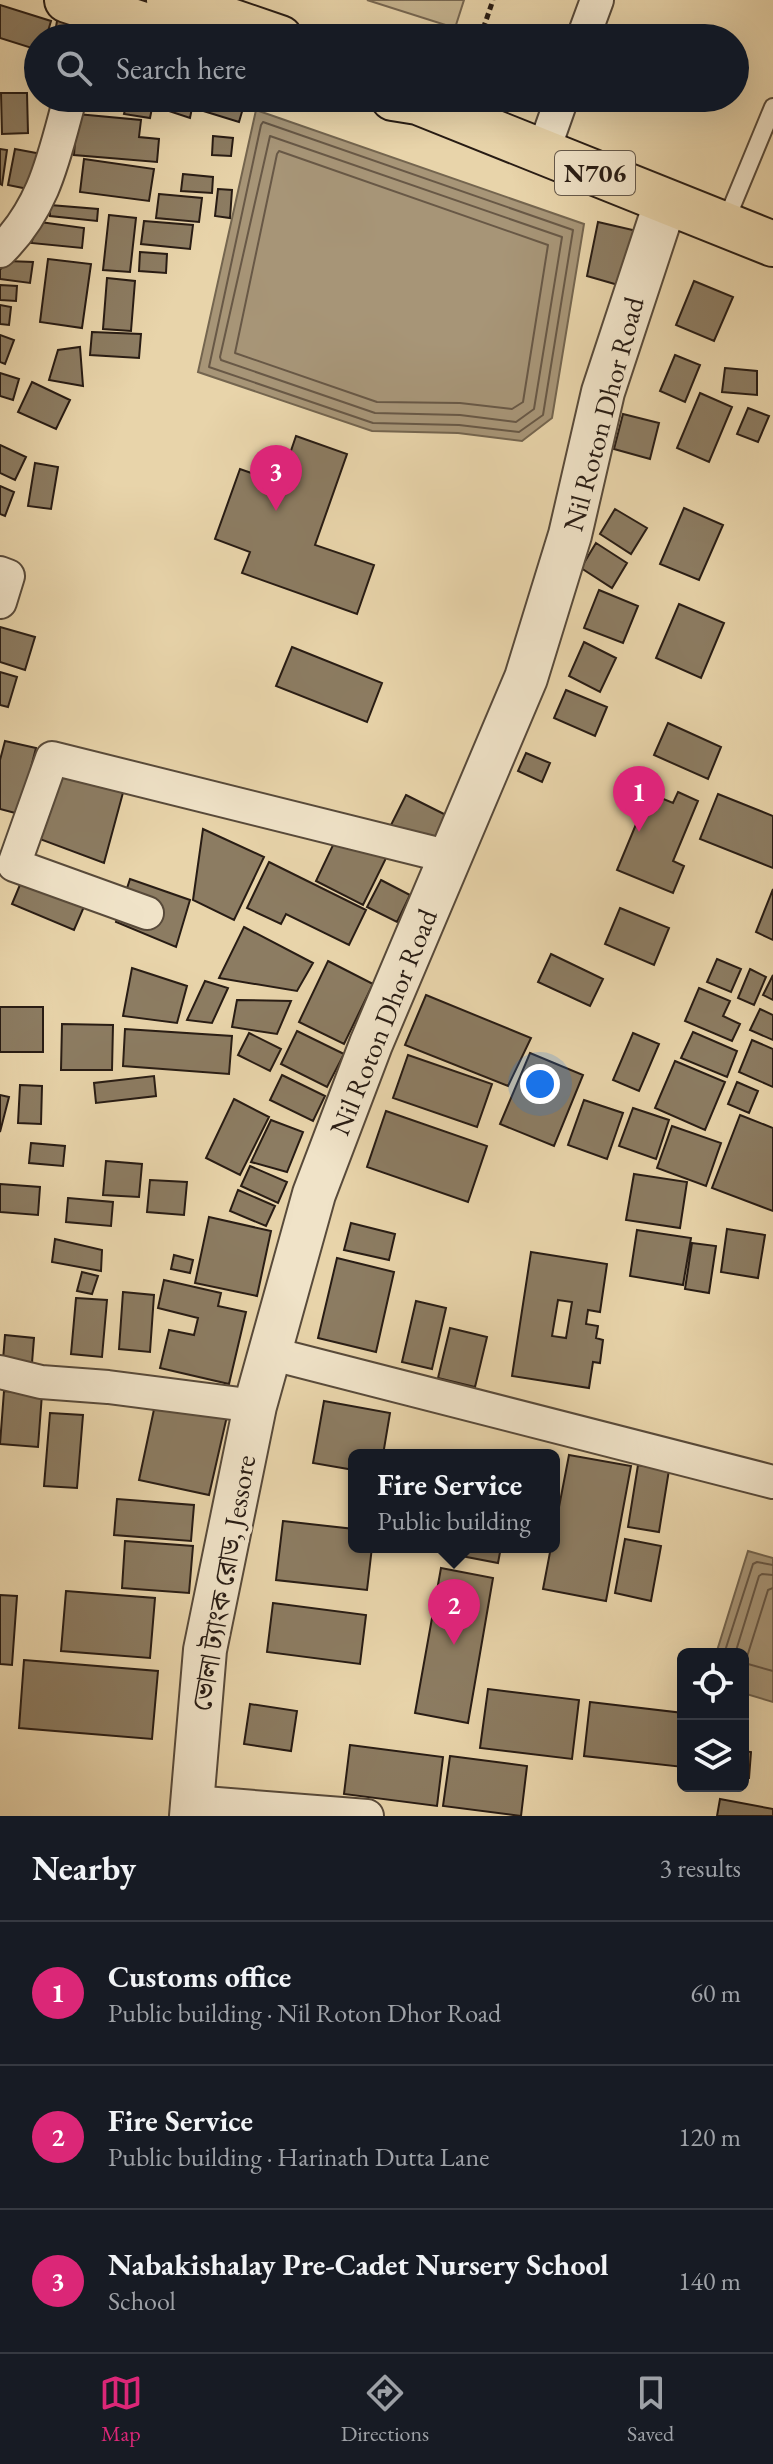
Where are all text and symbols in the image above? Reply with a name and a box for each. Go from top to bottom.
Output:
search box [24,24,749,112]
icon: search [52,46,96,90]
text: Search here [116,49,246,88]
road number: N706 [555,151,635,195]
street label: Nil Roton Dhor Road [554,292,652,535]
pin: 3 [250,445,302,511]
pin: 1 [613,766,665,832]
street label: Nil Roton Dhor Road [321,903,445,1141]
your location [520,1064,560,1104]
popup [348,1449,560,1553]
street label: ভোলা ট্যাংক রোড, Jessore [183,1452,263,1714]
text: Fire Service [377,1465,522,1504]
text: Public building [377,1504,531,1538]
pin: 2 [428,1579,480,1645]
map controls [677,1648,749,1792]
button: locate [677,1648,749,1720]
button: layers [677,1720,749,1792]
text: Nearby [32,1846,136,1890]
text: 3 results [660,1851,741,1885]
text: Customs office [108,1957,291,1996]
text: 1 [51,1976,65,2010]
text: 60 m [691,1976,741,2010]
text: Public building · Nil Roton Dhor Road [108,1996,501,2030]
text: Fire Service [108,2101,253,2140]
text: 2 [51,2120,65,2154]
text: 120 m [678,2120,741,2154]
text: Public building · Harinath Dutta Lane [108,2140,489,2174]
text: Nabakishalay Pre-Cadet Nursery School [108,2245,609,2284]
text: 3 [51,2264,65,2298]
text: 140 m [678,2264,741,2298]
text: School [108,2284,176,2318]
tab: Map [99,2371,143,2448]
tab: Directions [341,2371,429,2448]
tab: Saved [627,2371,674,2448]

